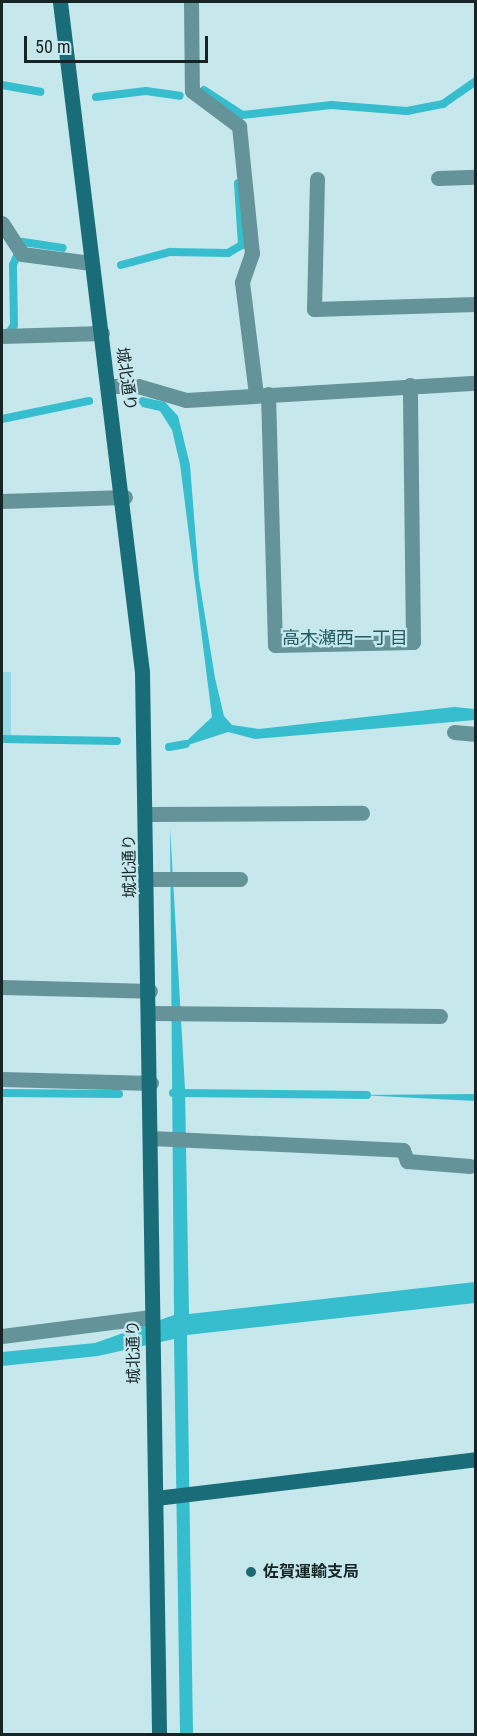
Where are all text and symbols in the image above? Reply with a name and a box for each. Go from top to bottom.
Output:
scale bar [27,24,212,62]
text: 50 m [35,36,70,57]
street label: 城北通り [112,346,140,412]
district label: 高木瀬西一丁目 [282,627,408,649]
street label: 城北通り [120,834,140,898]
street label: 城北通り [124,1320,144,1384]
place label: 佐賀運輸支局 [263,1562,359,1582]
marker: 佐賀運輸支局 [244,1565,258,1579]

